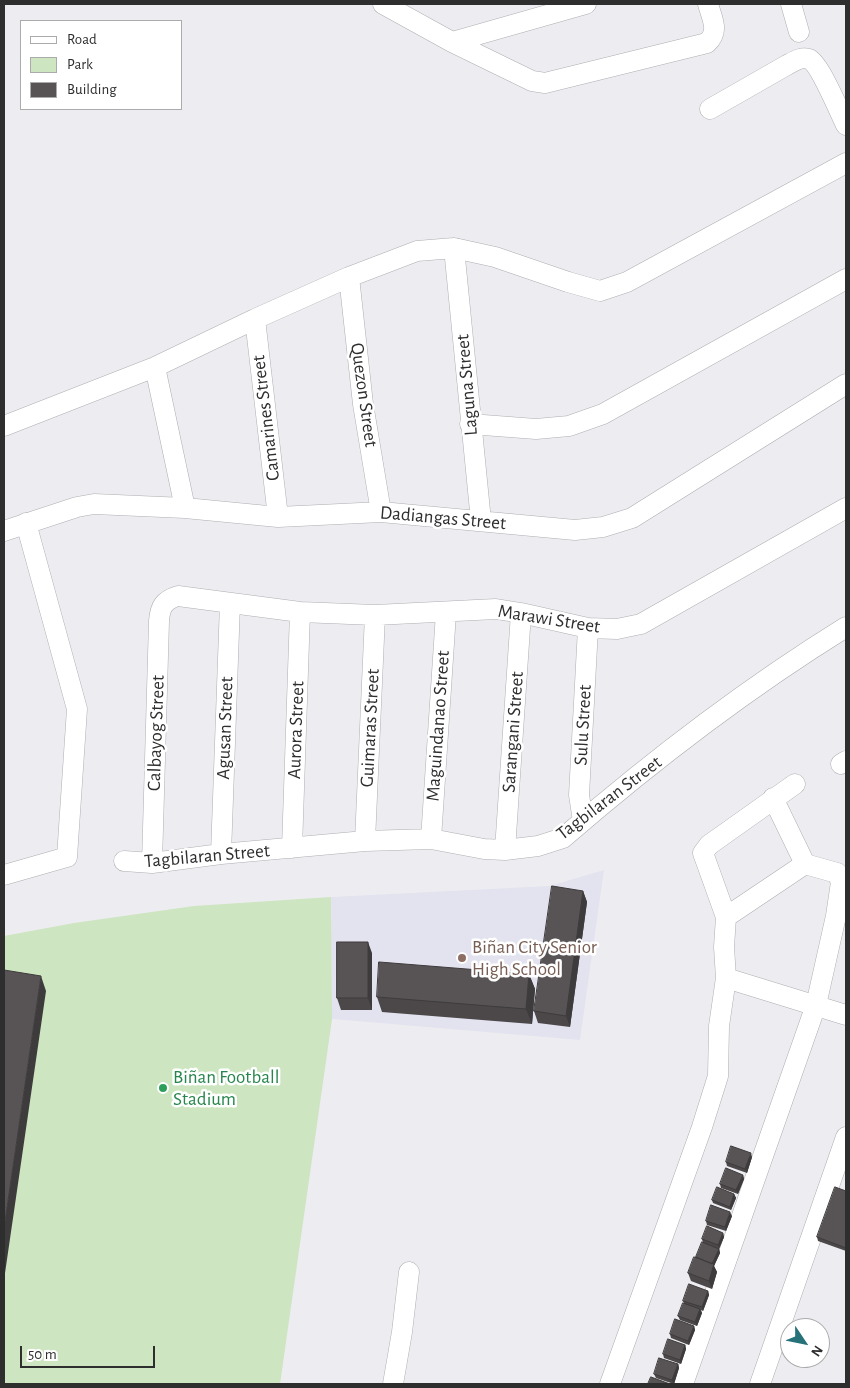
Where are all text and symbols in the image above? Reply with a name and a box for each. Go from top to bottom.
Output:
legend [20,20,182,110]
text: Road [67,32,97,47]
text: Park [67,57,93,72]
text: Building [67,82,117,97]
street label: Laguna Street [451,333,483,437]
street label: Quezon Street [345,341,383,449]
street label: Camarines Street [247,354,285,482]
street label: Dadiangas Street [379,501,507,535]
street label: Marawi Street [496,600,602,638]
street label: Maguindanao Street [421,650,455,802]
street label: Guimaras Street [356,668,384,788]
street label: Sarangani Street [497,671,529,793]
street label: Calbayog Street [143,675,169,791]
street label: Agusan Street [212,676,238,780]
street label: Aurora Street [283,681,309,779]
street label: Sulu Street [569,684,597,766]
street label: Tagbilaran Street [552,751,666,845]
street label: Tagbilaran Street [143,839,271,873]
place label: Biñan City Senior High School [472,936,597,980]
marker: Biñan City Senior High School [456,952,468,964]
place label: Biñan Football Stadium [173,1066,279,1110]
marker: Biñan Football Stadium [157,1082,169,1094]
north arrow [780,1318,830,1368]
scale bar [22,1336,158,1368]
text: N [808,1343,825,1359]
text: 50 m [28,1347,57,1362]

